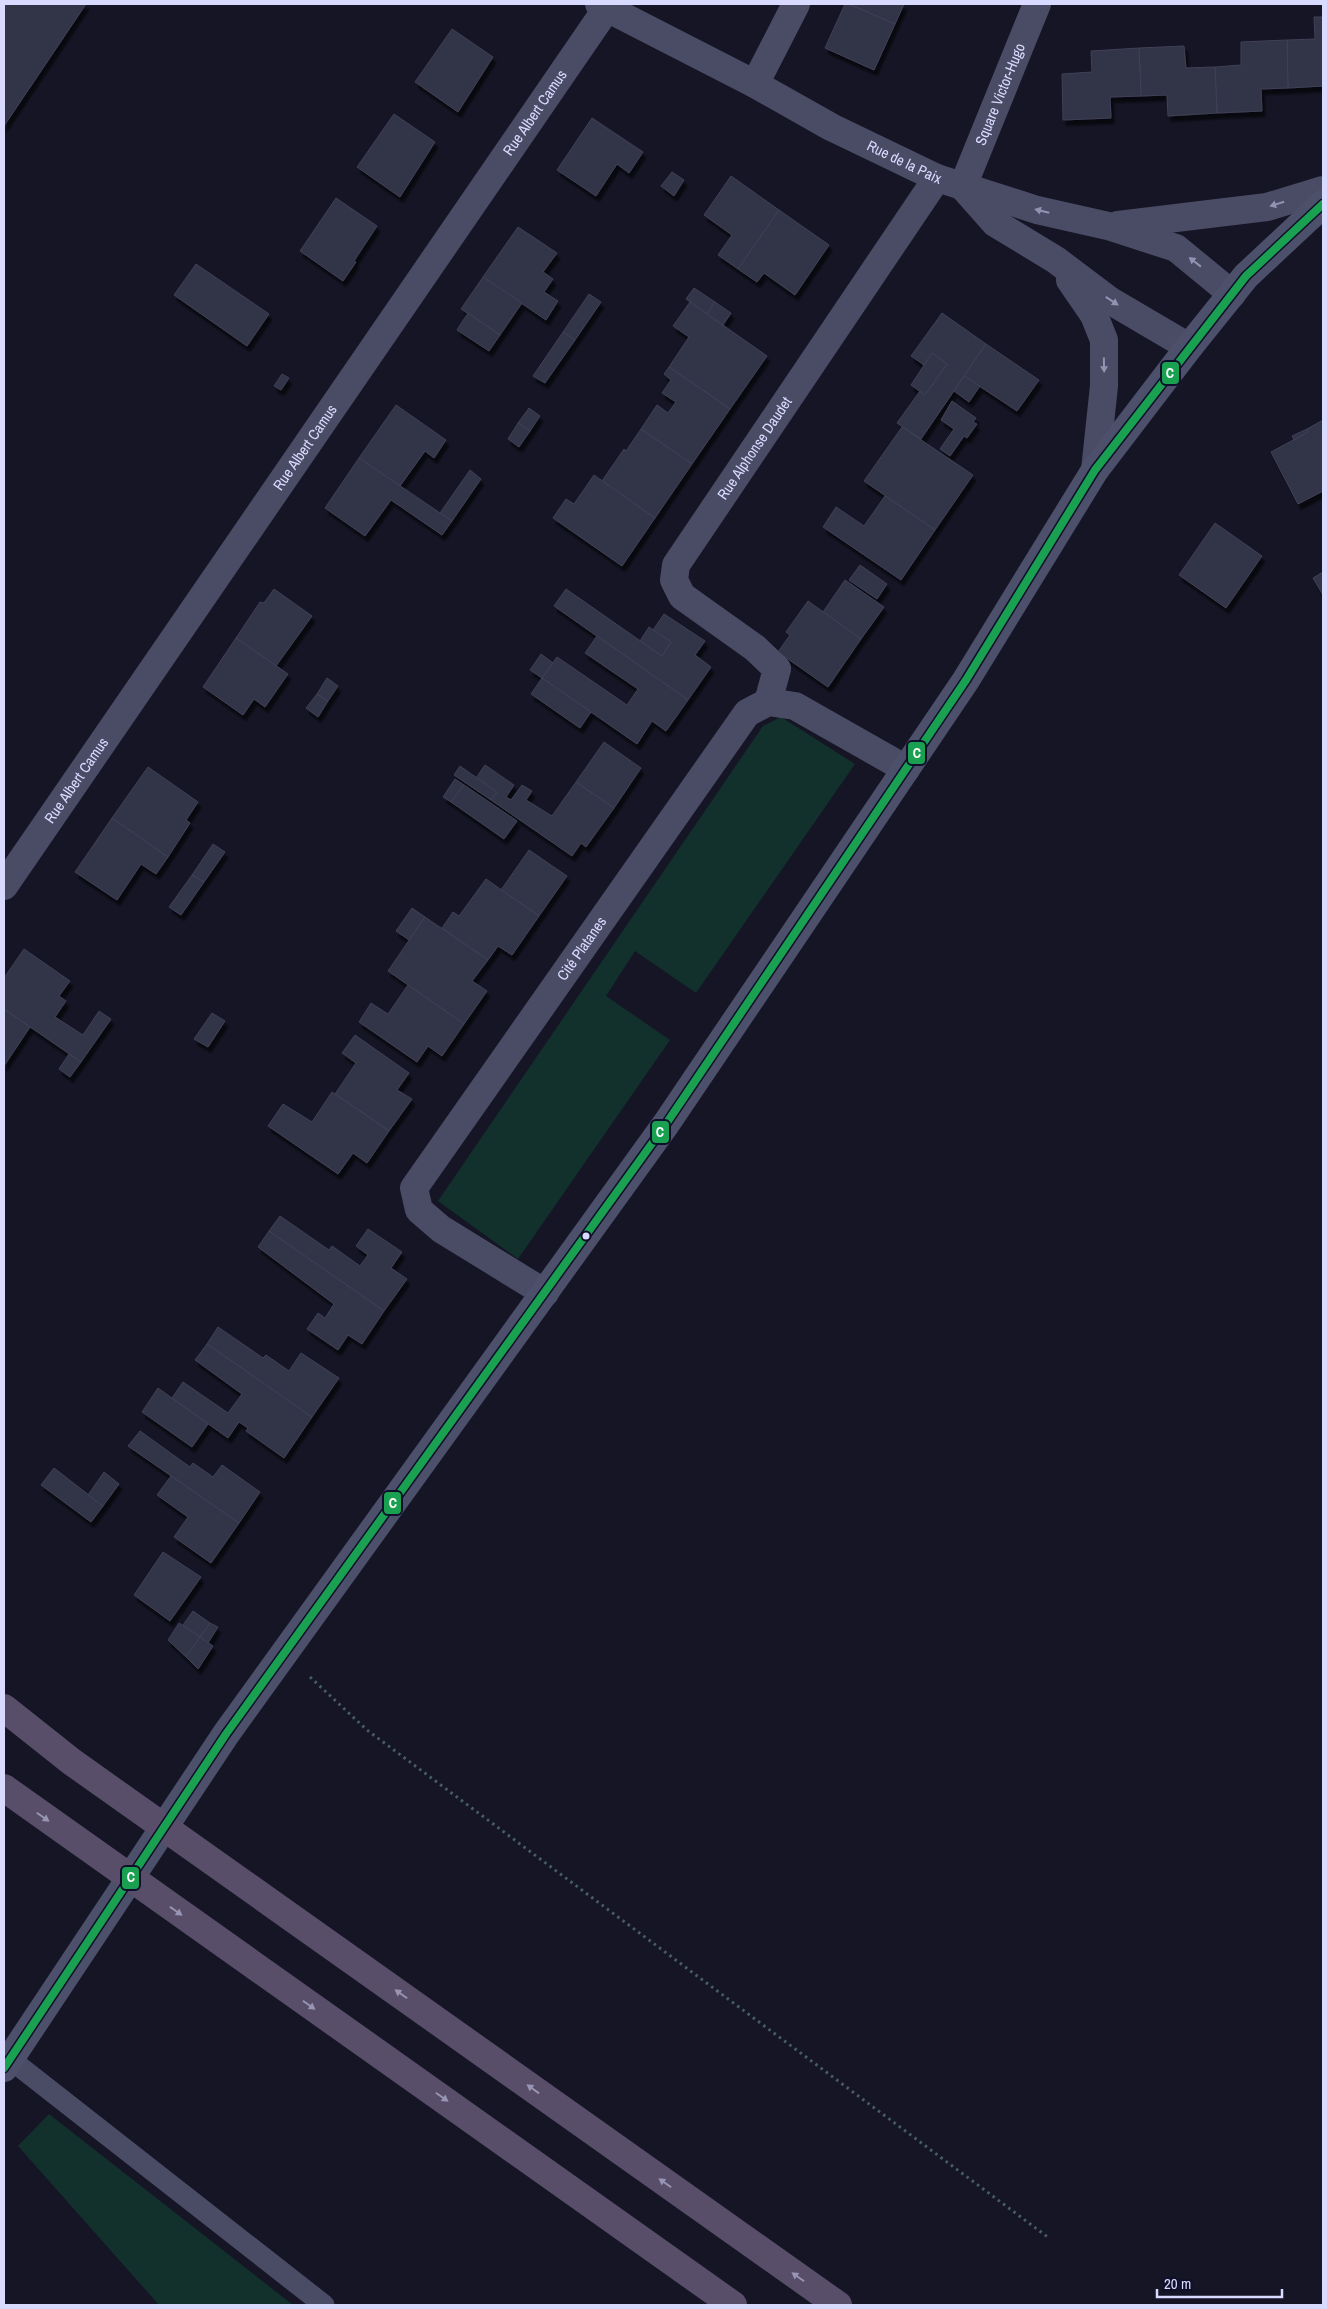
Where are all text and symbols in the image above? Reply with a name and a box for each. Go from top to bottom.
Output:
street label: Square Victor-Hugo [970,40,1030,148]
street label: Rue Albert Camus [498,65,572,160]
street label: Rue de la Paix [864,135,945,189]
one-way arrow [1269,201,1284,209]
one-way arrow [1035,207,1050,215]
one-way arrow [1189,257,1202,268]
one-way arrow [1105,296,1118,306]
one-way arrow [1100,357,1108,373]
line badge: C [1161,361,1180,385]
text: C [1166,364,1174,382]
street label: Rue Alphonse Daudet [712,392,797,504]
street label: Rue Albert Camus [268,400,342,494]
street label: Rue Albert Camus [39,733,113,827]
line badge: C [907,741,926,765]
text: C [913,744,921,762]
street label: Cité Platanes [552,912,611,985]
line badge: C [651,1120,670,1144]
text: C [656,1123,664,1141]
unlabelled marker [581,1231,591,1241]
line badge: C [383,1491,402,1515]
text: C [389,1494,397,1512]
one-way arrow [36,1812,49,1823]
line badge: C [121,1866,140,1890]
text: C [127,1868,135,1886]
one-way arrow [169,1906,182,1916]
one-way arrow [394,1989,408,1999]
one-way arrow [302,2000,315,2010]
one-way arrow [527,2083,540,2094]
one-way arrow [435,2092,449,2102]
one-way arrow [658,2178,672,2188]
scale bar [1157,2266,1282,2298]
one-way arrow [791,2272,805,2282]
text: 20 m [1164,2273,1191,2294]

